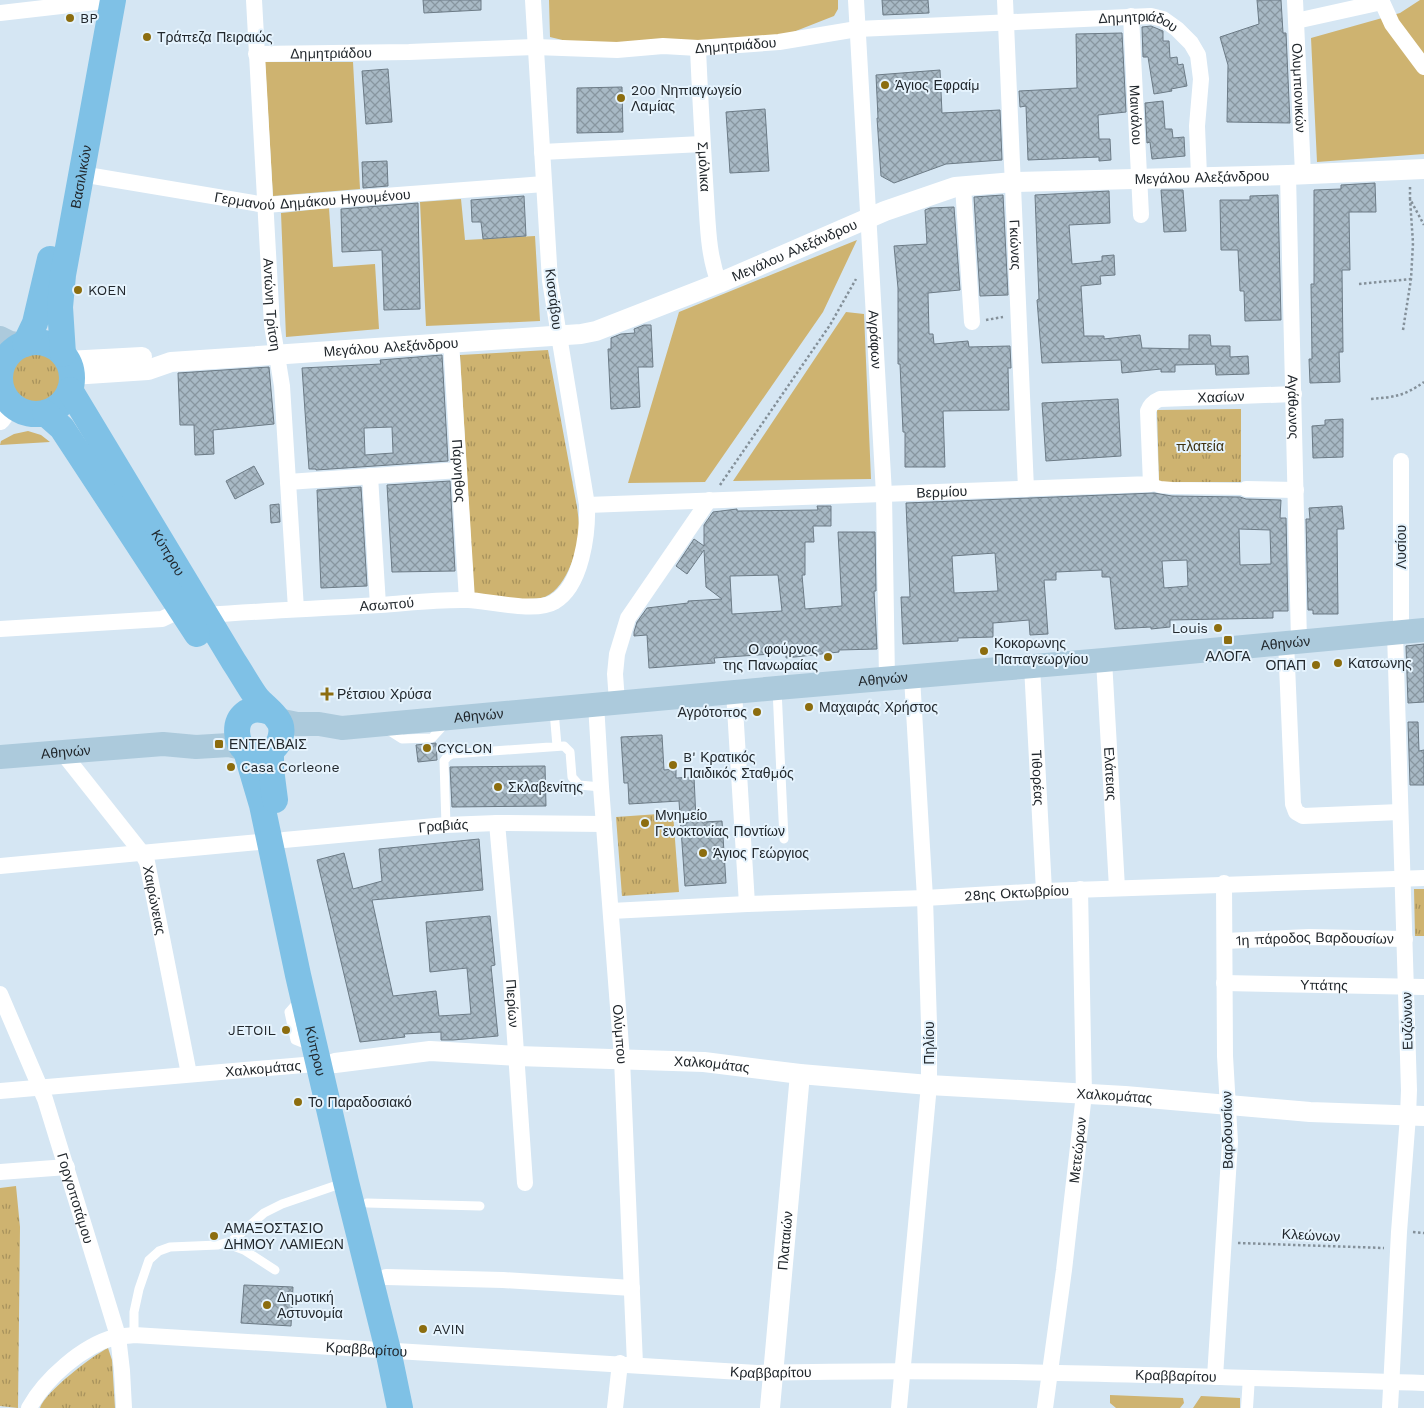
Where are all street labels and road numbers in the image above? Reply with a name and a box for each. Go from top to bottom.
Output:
street label: Δημητριάδου [1098,8,1181,35]
street label: Δημητριάδου [694,34,777,56]
street label: Ολυμπιονικών [1289,43,1309,133]
street label: Δημητριάδου [290,44,372,62]
street label: Μαινάλου [1126,84,1145,145]
street label: Σμόλικα [695,141,714,192]
street label: Βασιλικών [67,144,94,210]
street label: Μεγάλου Αλεξάνδρου [1134,167,1270,187]
street label: Γερμανού Δημάκου Ηγουμένου [213,186,411,213]
street label: Μεγάλου Αλεξάνδρου [729,216,859,284]
street label: Γκιώνας [1006,219,1025,271]
street label: Αντώνη Τρίτση [260,257,284,352]
street label: Κισσάβου [542,268,566,330]
street label: Αγράφων [866,309,885,369]
street label: Μεγάλου Αλεξάνδρου [323,334,459,360]
street label: Αγάθωνος [1285,375,1302,440]
street label: Χασίων [1197,388,1245,406]
street label: Πάρνηθος [449,439,469,503]
street label: Βερμίου [916,483,967,501]
street label: Λυσίου [1393,525,1409,569]
street label: Κύπρου [148,527,188,579]
street label: Ασωπού [359,594,415,614]
street label: Αθηνών [1260,633,1311,653]
street label: Αθηνών [857,669,909,689]
street label: Αθηνών [453,705,504,726]
street label: Αθηνών [40,742,91,762]
street label: Ελάτειας [1101,746,1120,801]
street label: Τιθορέας [1028,750,1047,806]
street label: Γραβιάς [418,816,469,836]
street label: Χαιρώνειας [140,864,169,937]
street label: 28ης Οκτωβρίου [964,882,1069,904]
street label: 1η πάροδος Βαρδουσίων [1236,929,1394,948]
street label: Υπάτης [1300,977,1348,993]
street label: Πιερίων [503,979,522,1028]
street label: Ευζώνων [1398,992,1416,1050]
street label: Ολύμπου [610,1004,630,1064]
street label: Πηλίου [921,1021,937,1065]
street label: Κύπρου [302,1024,329,1077]
street label: Χαλκομάτας [674,1053,751,1076]
street label: Χαλκομάτας [224,1057,302,1080]
street label: Χαλκομάτας [1076,1085,1153,1106]
street label: Βαρδουσίων [1218,1091,1236,1169]
street label: Μετεώρων [1066,1116,1089,1184]
street label: Γοργοποτάμου [54,1151,97,1245]
street label: Πλαταιών [774,1210,796,1271]
street label: Κλεώνων [1281,1225,1341,1245]
street label: Κραββαρίτου [325,1339,408,1360]
street label: Κραββαρίτου [730,1363,812,1381]
street label: Κραββαρίτου [1135,1367,1217,1385]

